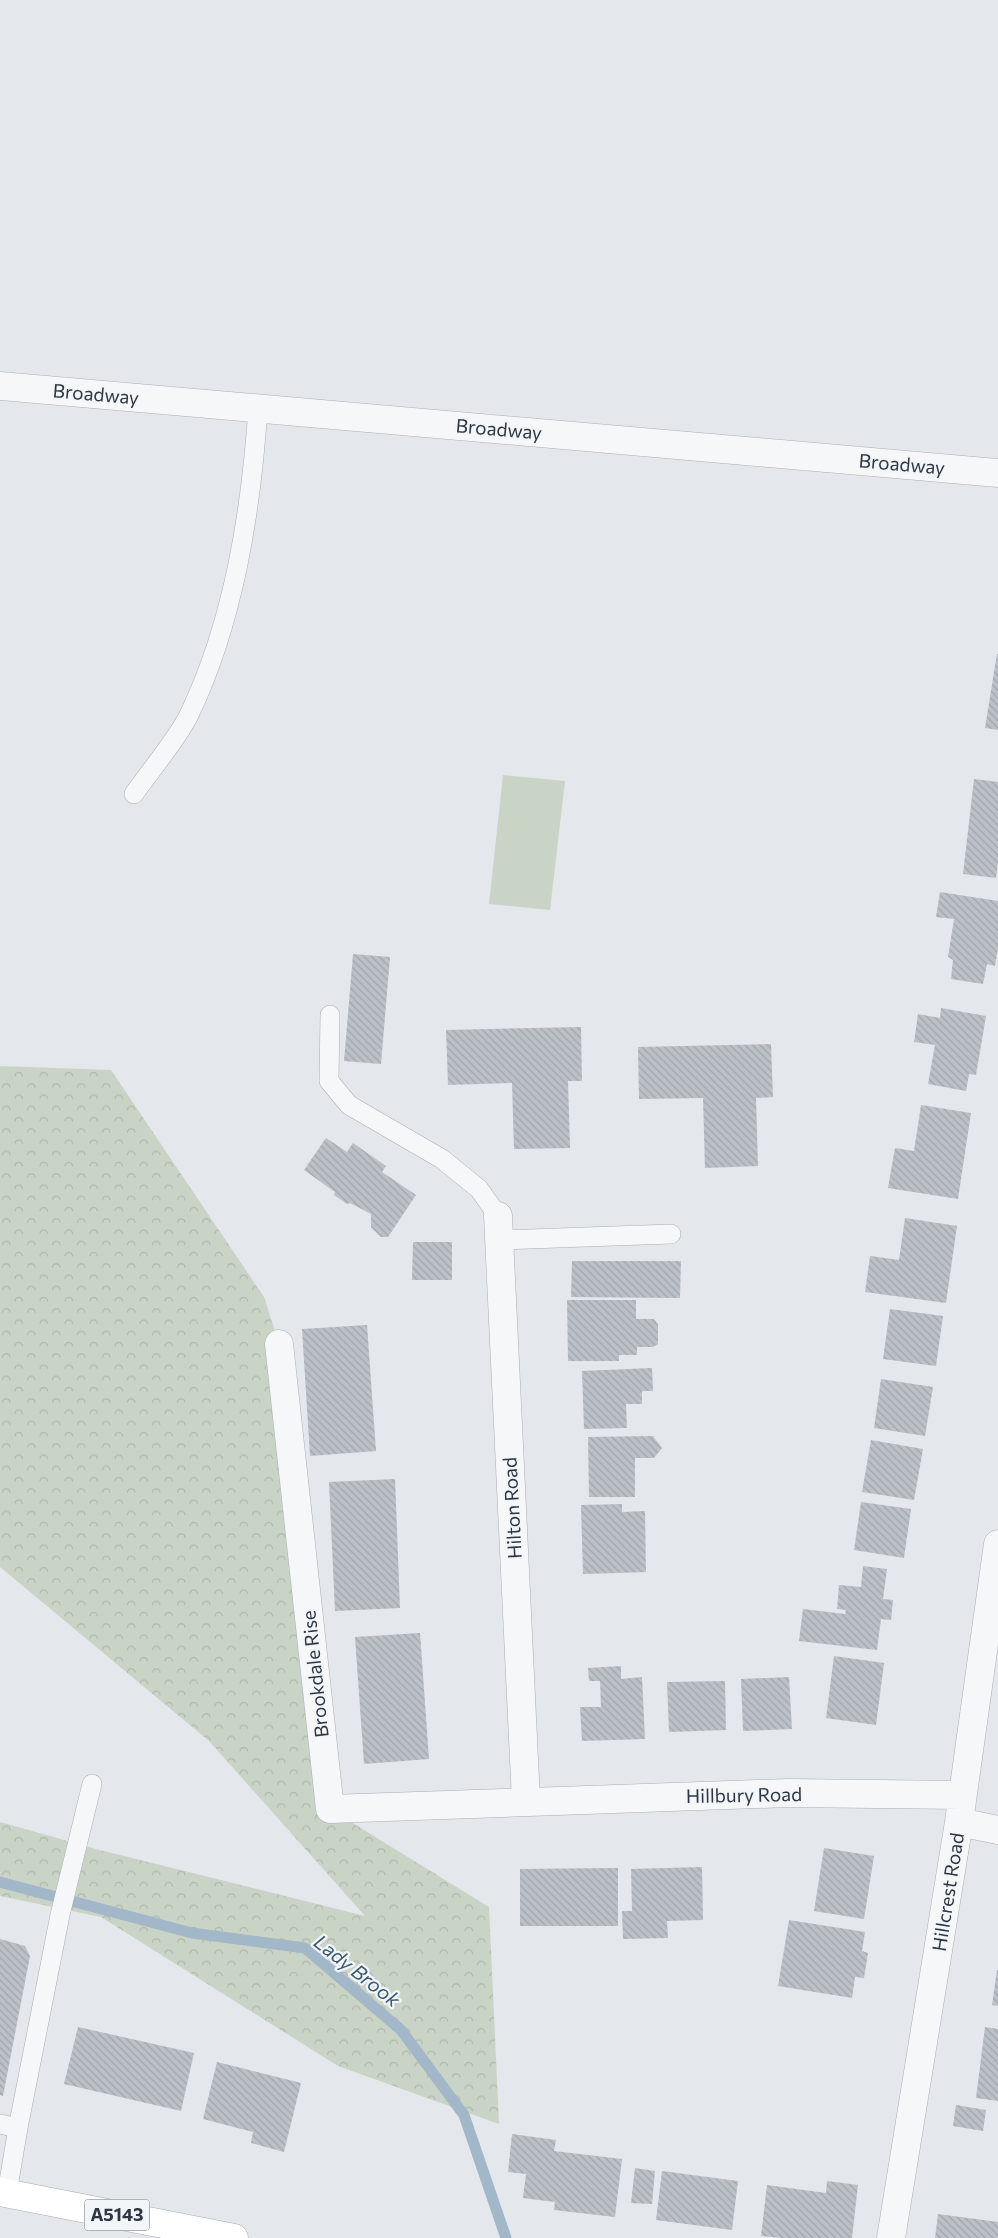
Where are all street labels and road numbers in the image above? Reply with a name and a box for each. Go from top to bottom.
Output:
street label: Broadway [52,378,140,409]
street label: Broadway [455,413,543,444]
street label: Broadway [858,448,946,479]
street label: Hilton Road [497,1457,526,1559]
street label: Brookdale Rise [296,1609,333,1739]
street label: Hillbury Road [686,1782,802,1807]
street label: Hillcrest Road [927,1831,968,1953]
road number: A5143 [84,2200,150,2230]

